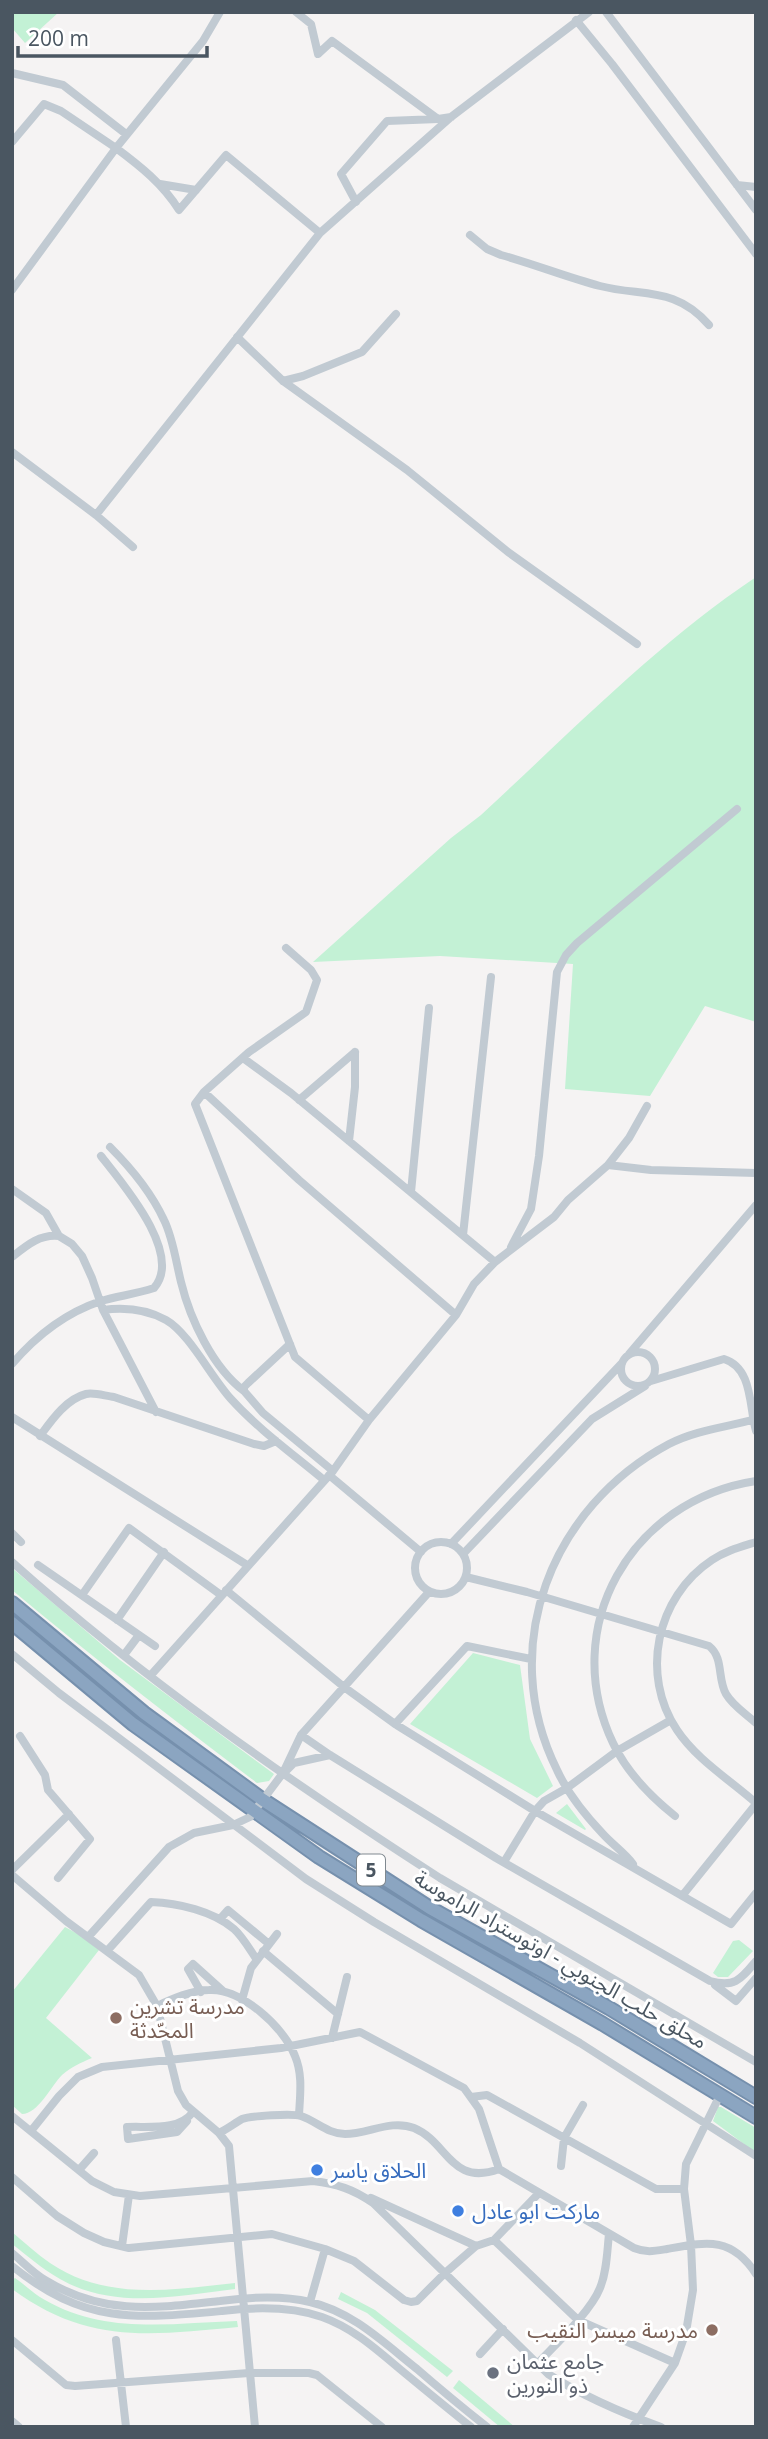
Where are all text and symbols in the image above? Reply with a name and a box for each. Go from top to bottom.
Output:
scale bar [18,14,206,58]
text: 200 m [28,24,89,52]
road number: 5 [357,1854,385,1886]
street label: محلق حلب الجنوبي - اوتوستراد الراموسة [408,1863,713,2057]
place label: مدرسة تشرين المحّدثة [130,1992,245,2044]
marker: مدرسة تشرين المحّدثة [108,2010,124,2026]
place label: الحلاق ياسر [330,2156,426,2184]
marker: الحلاق ياسر [309,2162,325,2178]
place label: ماركت ابو عادل [472,2197,600,2225]
marker: ماركت ابو عادل [450,2203,466,2219]
place label: مدرسة ميسر النقيب [527,2316,698,2344]
marker: مدرسة ميسر النقيب [704,2322,720,2338]
place label: جامع عثمان ذو النورين [507,2347,604,2399]
marker: جامع عثمان ذو النورين [485,2365,501,2381]

